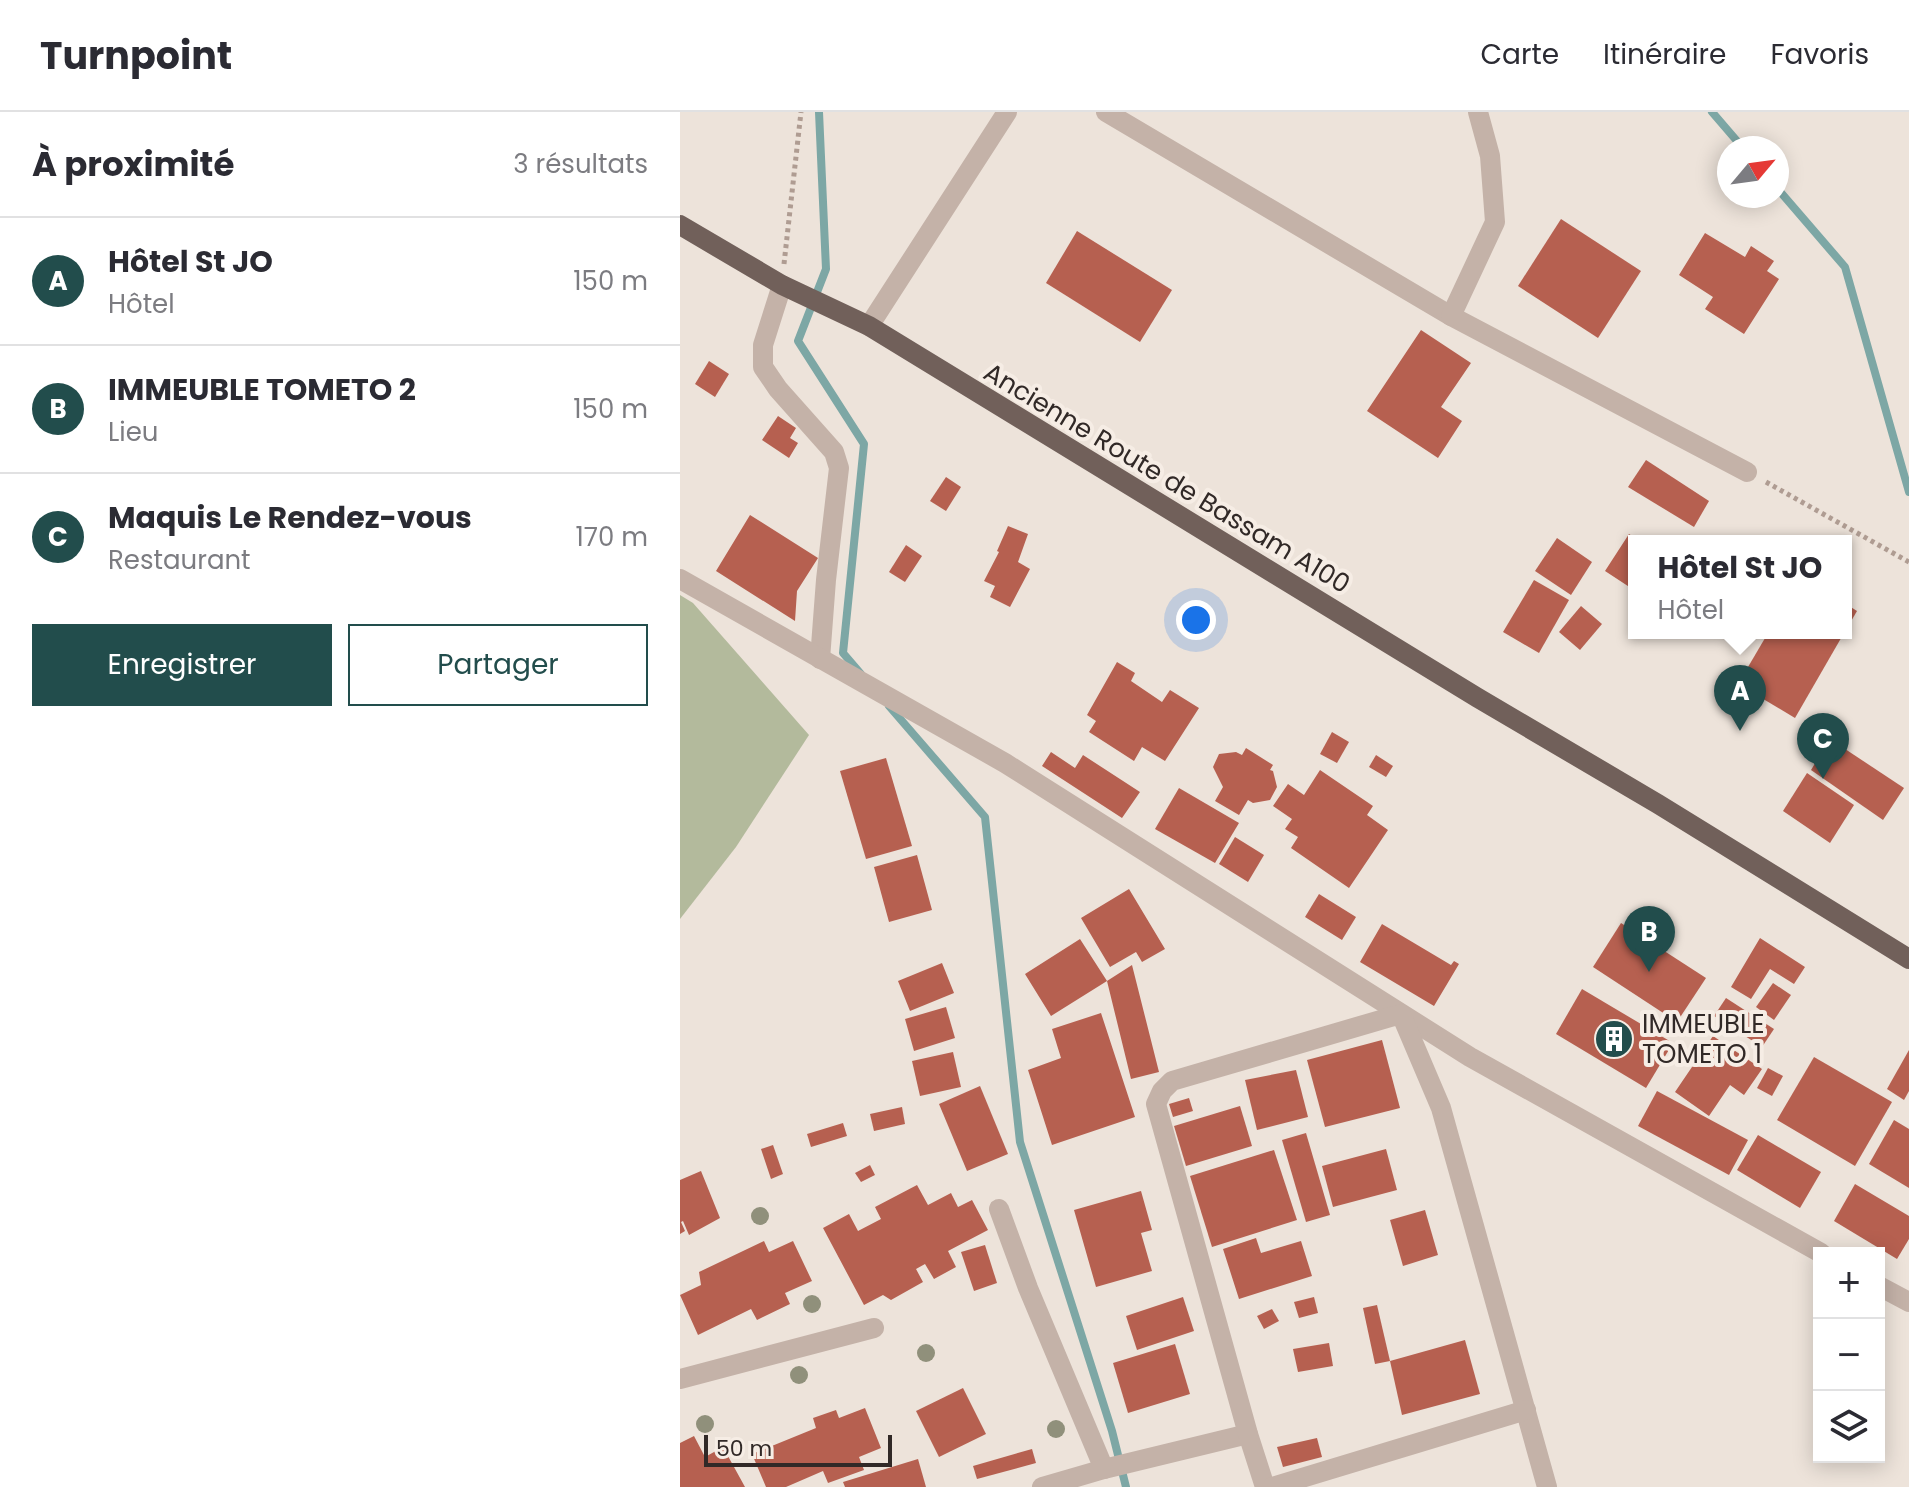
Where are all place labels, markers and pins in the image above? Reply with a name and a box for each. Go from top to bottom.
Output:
pin: A [1714,665,1766,731]
pin: C [1797,713,1849,779]
pin: B [1623,906,1675,972]
place label: IMMEUBLE TOMETO 1 [1642,1006,1765,1072]
building icon: IMMEUBLE TOMETO 1 [1593,1018,1635,1060]

